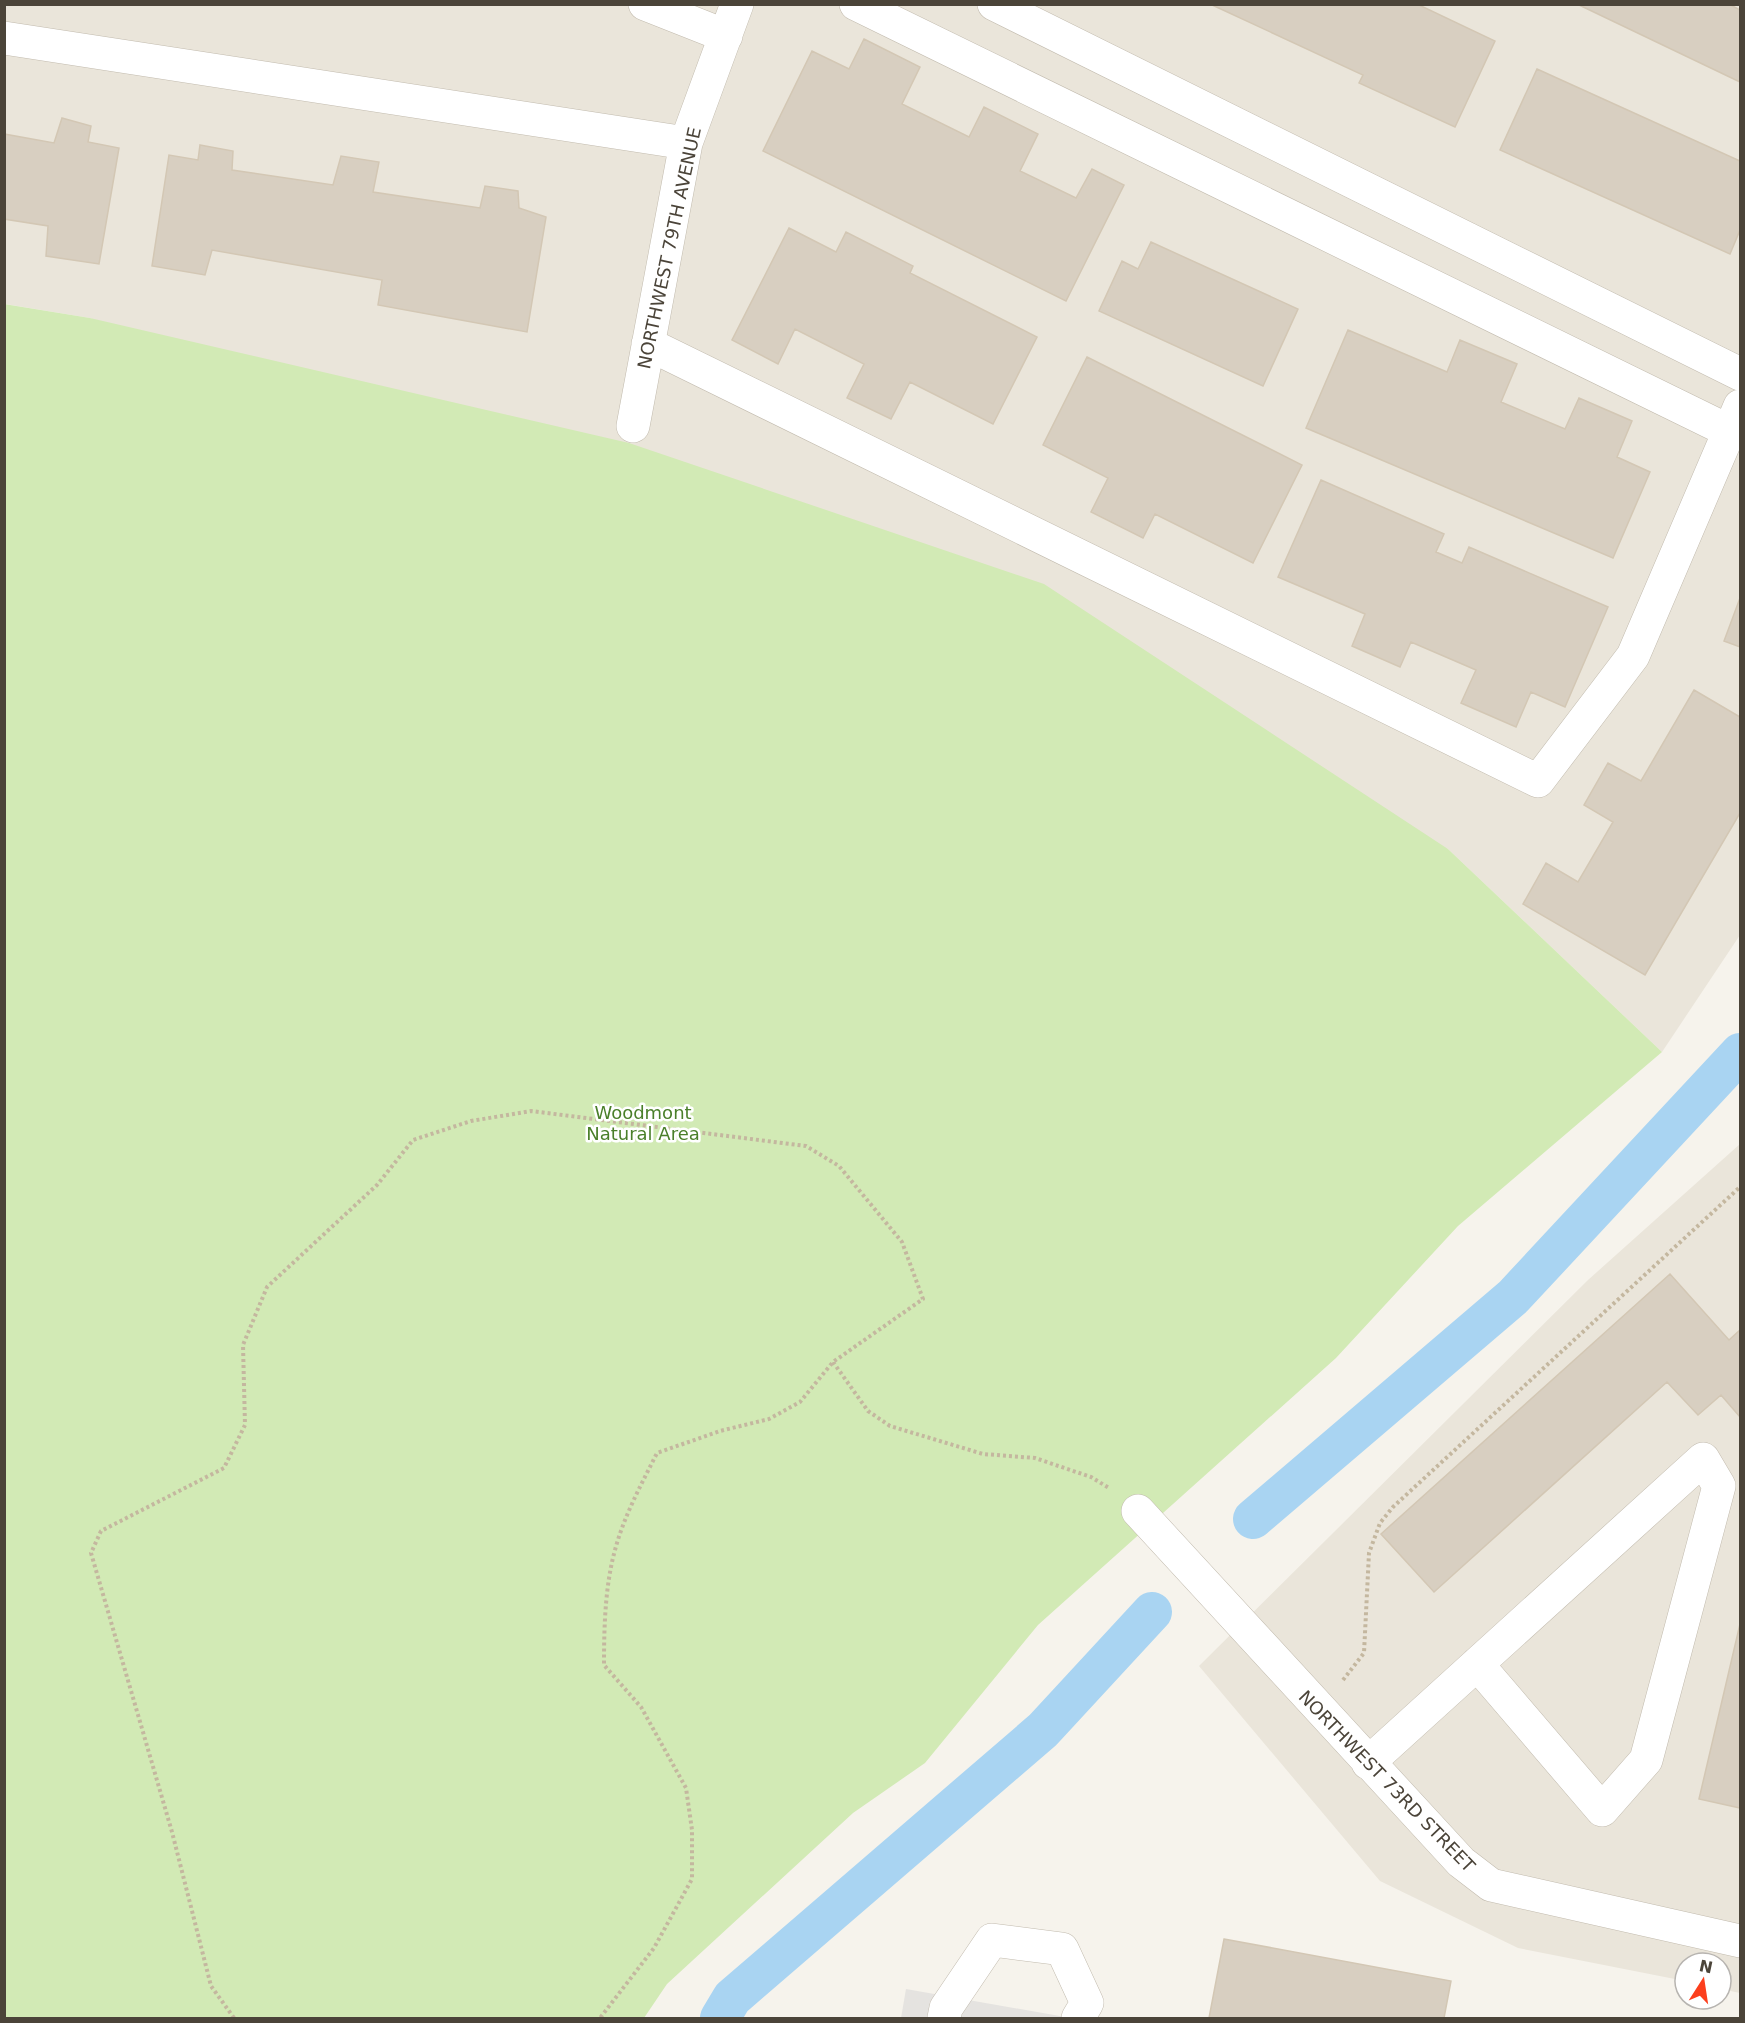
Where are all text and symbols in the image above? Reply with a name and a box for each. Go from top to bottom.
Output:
street label: NORTHWEST 79TH AVENUE [633,125,705,371]
park label: Woodmont Natural Area [586,1102,700,1144]
street label: NORTHWEST 73RD STREET [1295,1686,1480,1877]
north arrow [1673,1951,1733,2011]
text: N [1697,1956,1715,1978]

